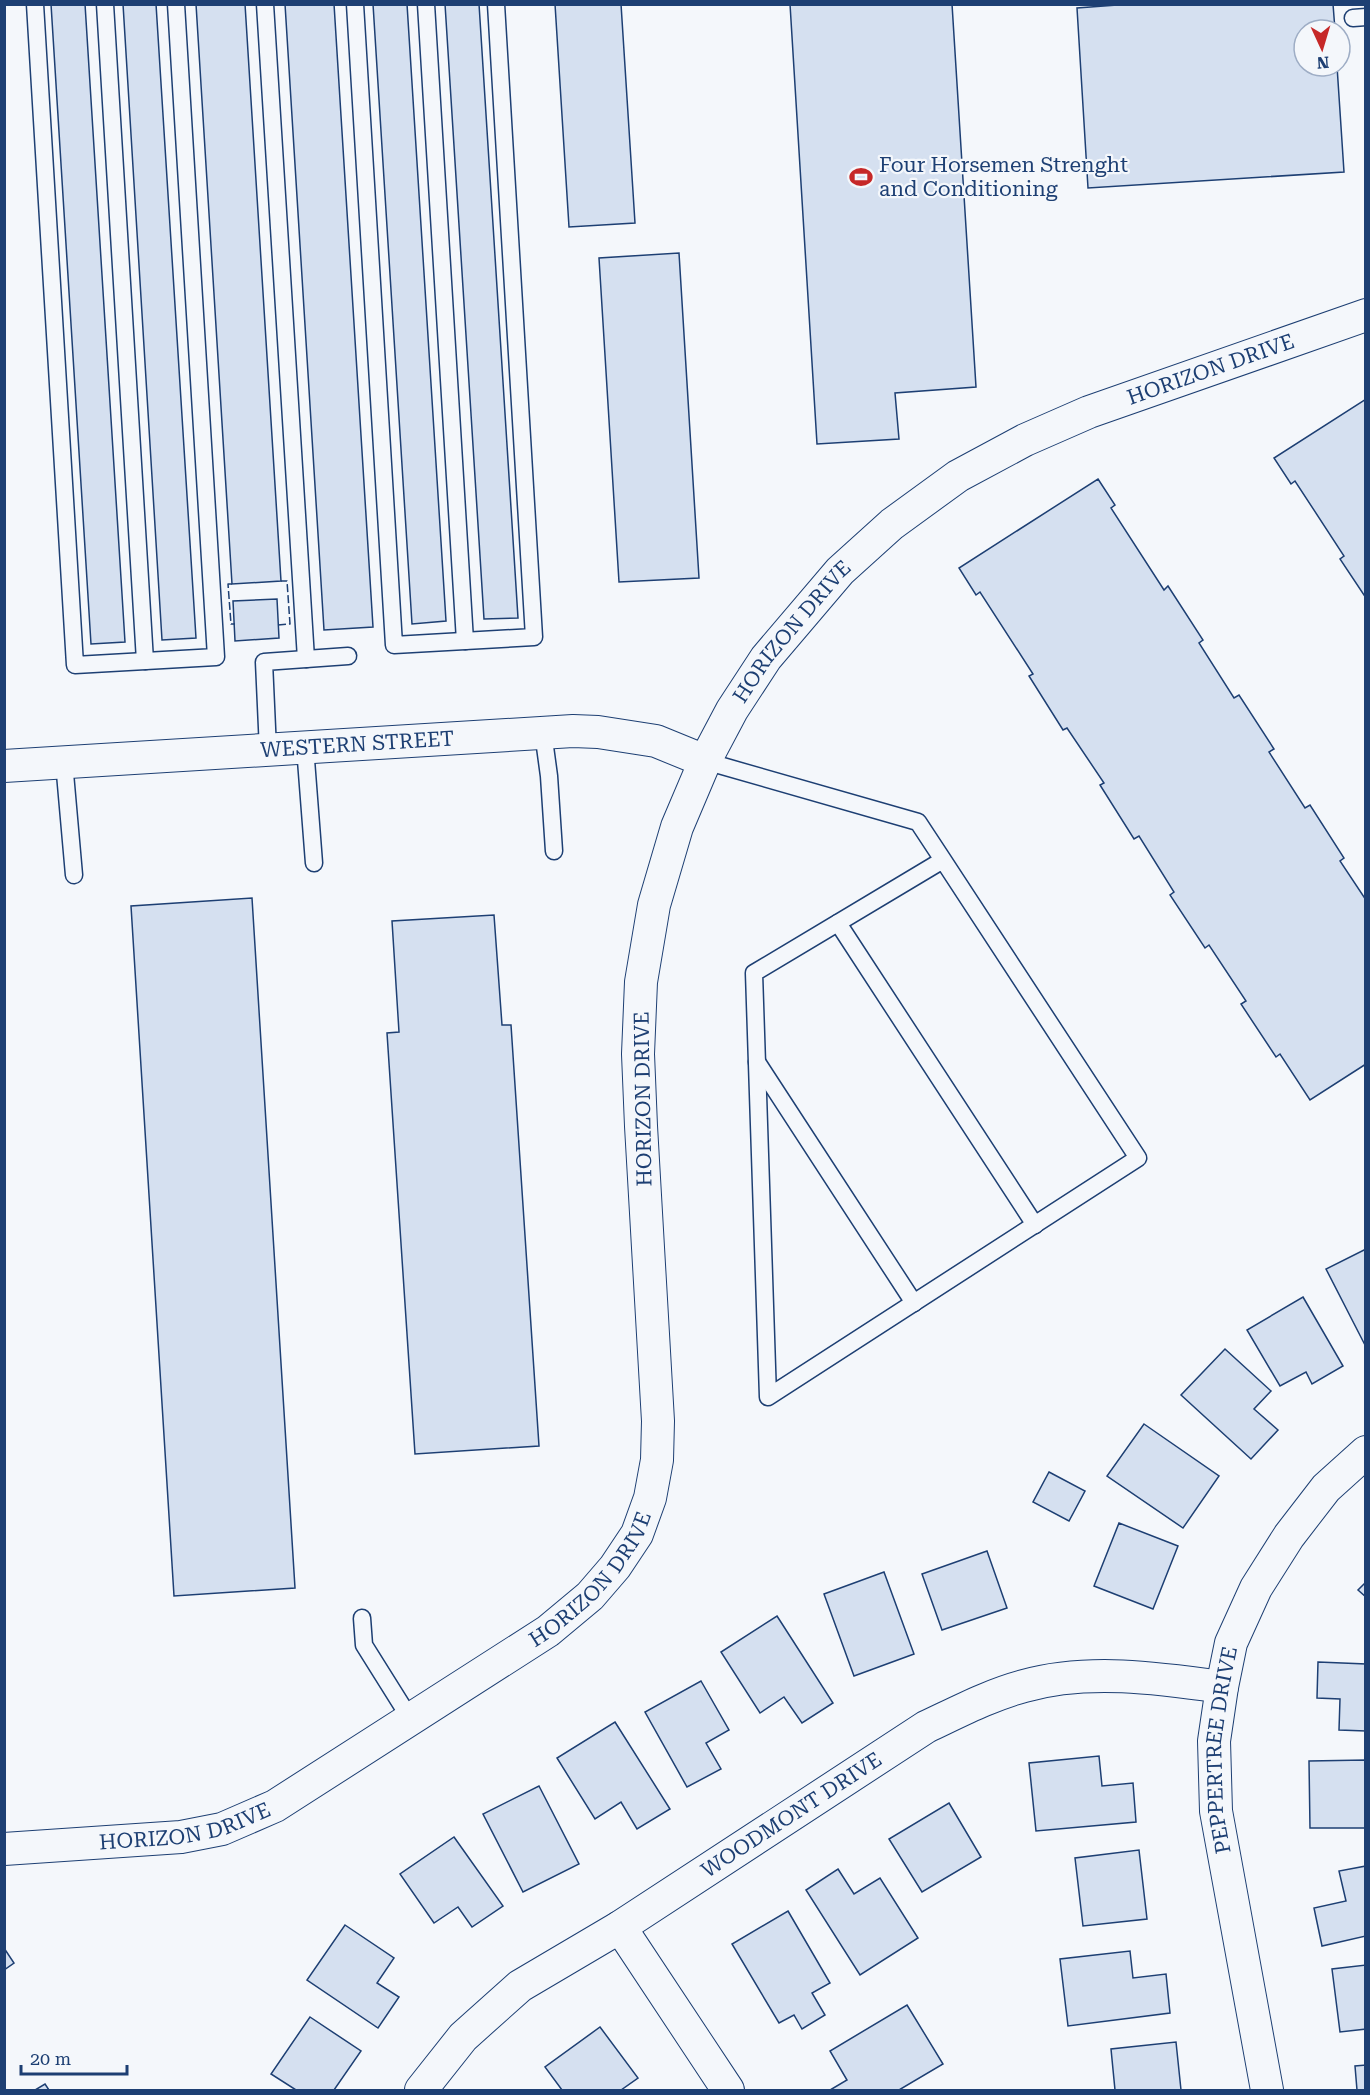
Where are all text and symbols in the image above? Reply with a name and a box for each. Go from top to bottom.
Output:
north arrow [1292,18,1352,78]
text: N [1316,53,1330,72]
place label: Four Horsemen Strenght and Conditioning [879,153,1128,201]
sports icon: Four Horsemen Strenght and Conditioning [848,164,874,190]
street label: HORIZON DRIVE [1124,329,1297,410]
street label: HORIZON DRIVE [728,555,856,707]
street label: WESTERN STREET [260,726,455,762]
street label: HORIZON DRIVE [629,1011,657,1187]
street label: HORIZON DRIVE [525,1508,656,1652]
street label: PEPPERTREE DRIVE [1202,1644,1242,1856]
street label: WOODMONT DRIVE [697,1747,886,1883]
street label: HORIZON DRIVE [98,1797,274,1855]
scale bar [21,2038,128,2076]
text: 20 m [30,2048,71,2069]

